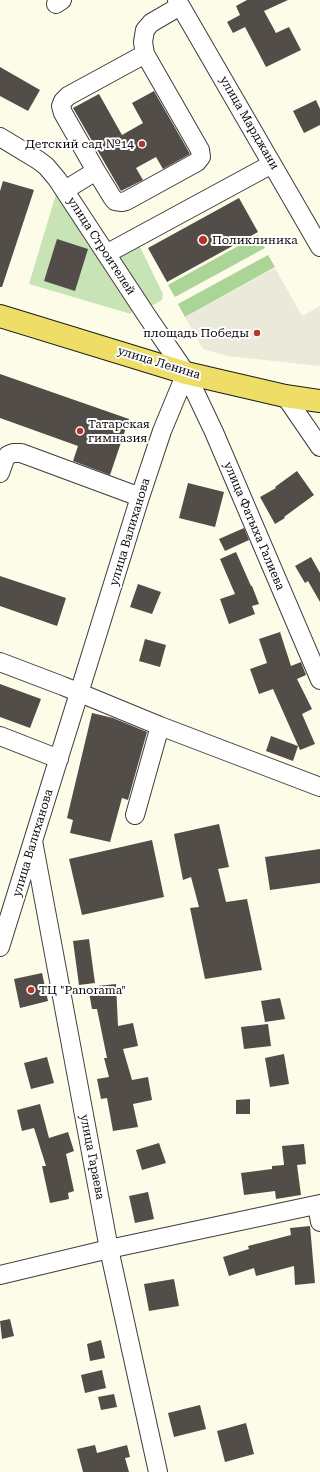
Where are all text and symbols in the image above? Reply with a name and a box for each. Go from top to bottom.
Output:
street label: улица Марджани [216,74,282,172]
place label: Детский сад №14 [25,137,134,151]
marker: Детский сад №14 [137,139,147,149]
street label: улица Строителей [64,194,138,298]
place label: Поликлиника [212,233,298,247]
marker: Поликлиника [197,234,209,246]
place label: площадь Победы [143,326,249,340]
marker: площадь Победы [252,328,262,338]
street label: улица Ленина [116,344,202,382]
place label: Татарская гимназия [88,417,150,445]
marker: Татарская гимназия [75,426,85,436]
street label: улица Фатыха Галиева [220,460,288,592]
street label: улица Валиханова [107,476,153,588]
street label: улица Валиханова [10,787,56,899]
place label: ТЦ "Panorama" [39,983,126,997]
marker: ТЦ "Panorama" [26,985,36,995]
street label: улица Гараева [77,1113,107,1201]

